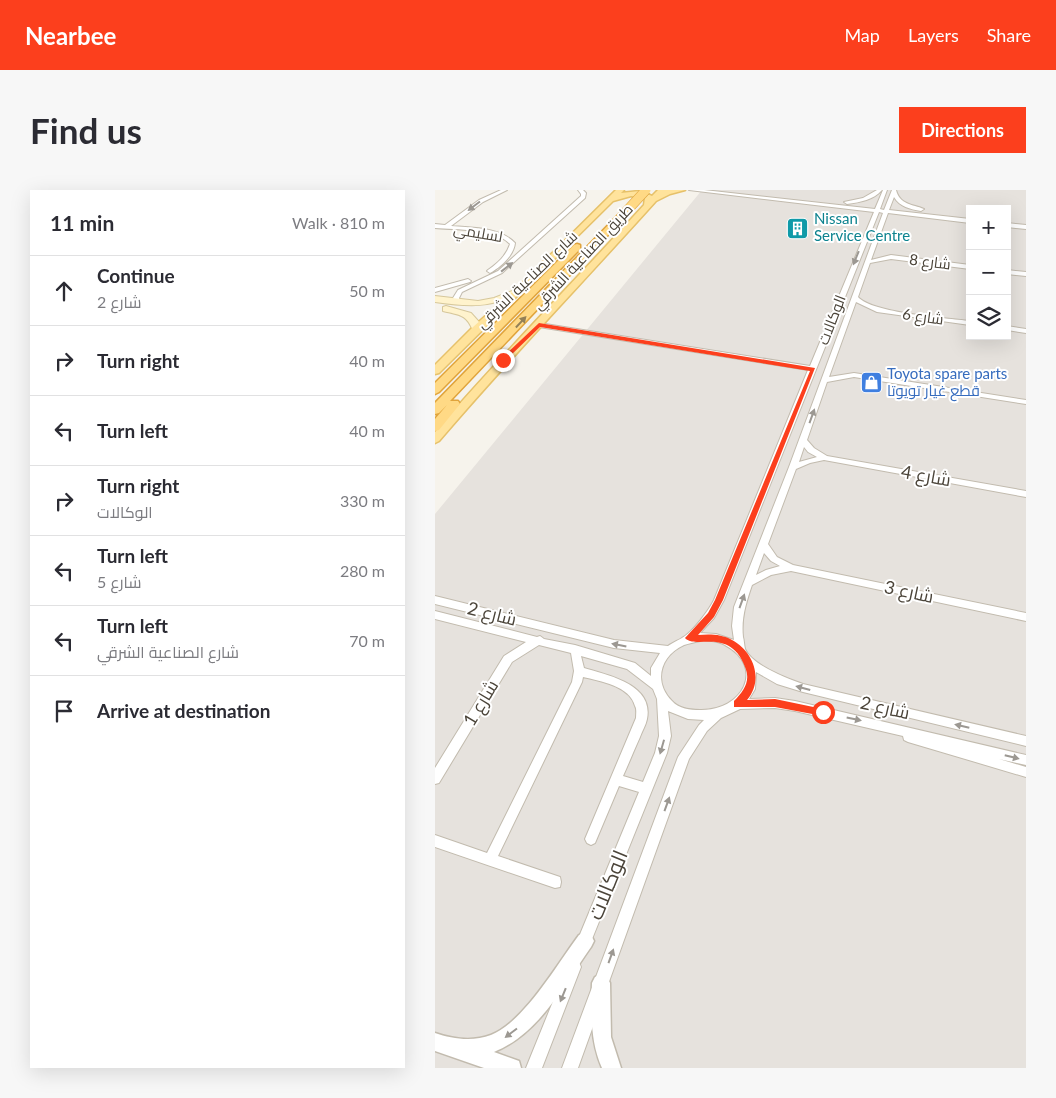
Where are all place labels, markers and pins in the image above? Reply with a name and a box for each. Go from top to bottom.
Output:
place label: Nissan Service Centre [814,209,910,244]
building icon: Nissan Service Centre [786,216,810,240]
place label: Toyota spare parts قطع غيار تويوتا [887,364,1007,402]
shop icon: Toyota spare parts قطع غيار تويوتا [859,371,883,395]

